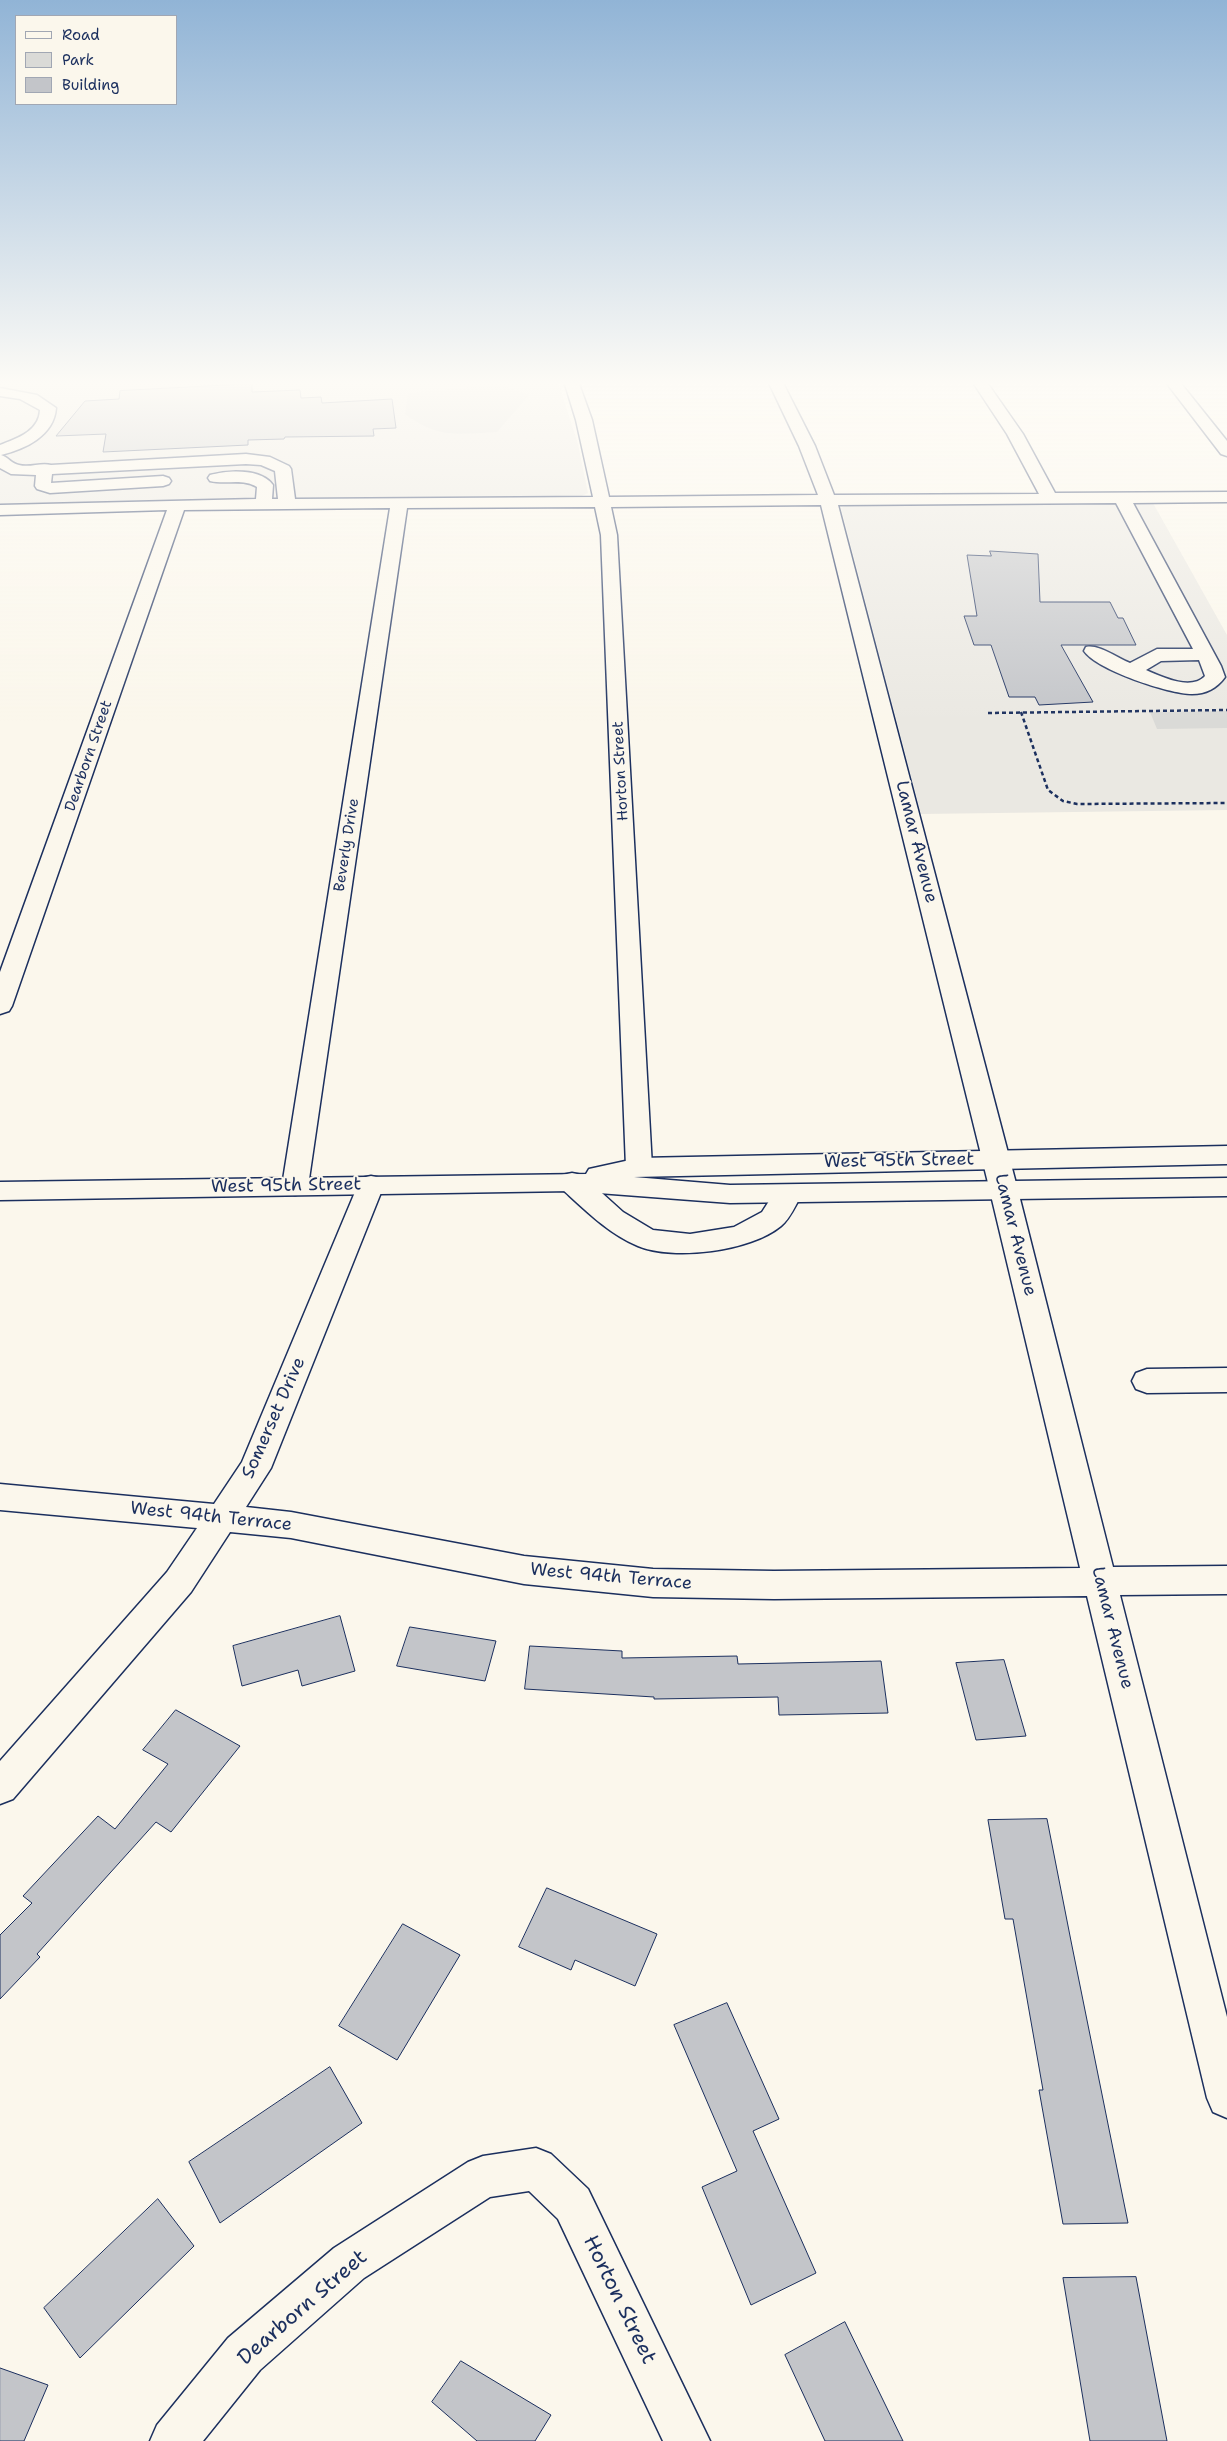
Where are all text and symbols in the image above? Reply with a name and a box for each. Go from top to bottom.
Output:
legend [15,15,178,105]
text: Road [62,25,100,45]
text: Park [62,50,94,70]
text: Building [62,75,119,95]
street label: Dearborn Street [62,698,116,814]
street label: Horton Street [609,721,633,821]
street label: Lamar Avenue [890,779,942,905]
street label: Beverly Drive [331,797,363,893]
street label: West 95th Street [824,1149,974,1173]
street label: Lamar Avenue [989,1172,1041,1298]
street label: West 95th Street [211,1174,361,1198]
street label: Somerset Drive [238,1354,310,1482]
street label: West 94th Terrace [129,1498,293,1536]
street label: West 94th Terrace [529,1559,693,1595]
street label: Lamar Avenue [1086,1565,1138,1691]
street label: Horton Street [577,2232,661,2368]
street label: Dearborn Street [233,2245,373,2371]

